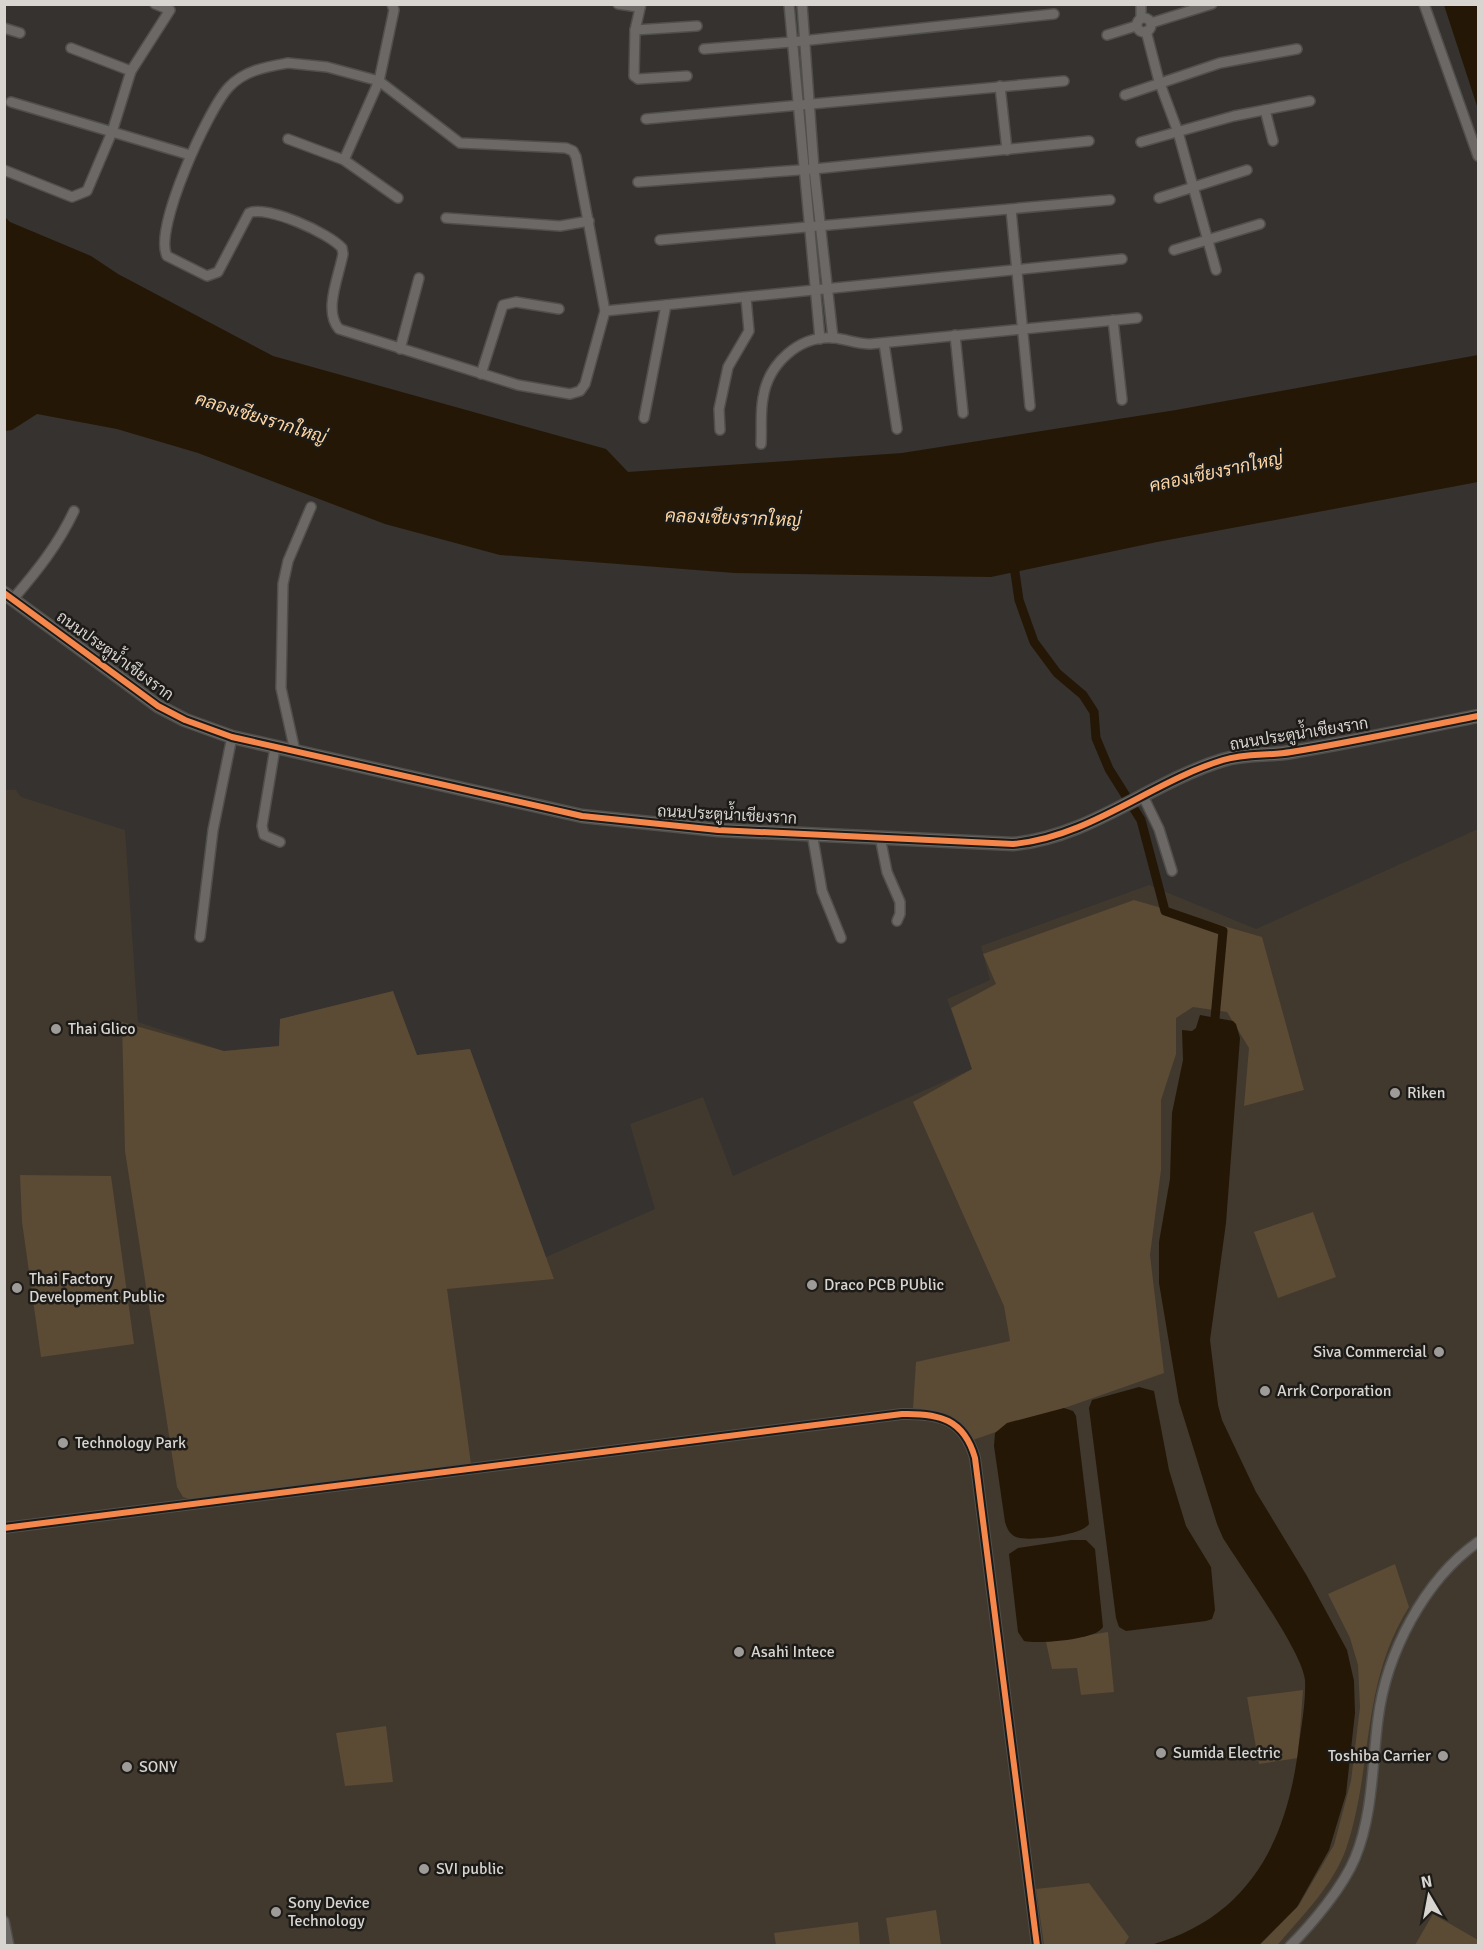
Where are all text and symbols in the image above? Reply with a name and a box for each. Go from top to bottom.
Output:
water label: คลองเชียงรากใหญ่ [193,386,331,449]
water label: คลองเชียงรากใหญ่ [1147,445,1286,497]
water label: คลองเชียงรากใหญ่ [665,503,803,531]
street label: ถนนประตูน้ำเชียงราก [52,603,180,706]
street label: ถนนประตูน้ำเชียงราก [1228,708,1370,756]
street label: ถนนประตูน้ำเชียงราก [657,796,798,830]
place label: Thai Glico [68,1019,136,1039]
marker: Thai Glico [49,1022,63,1036]
place label: Riken [1407,1083,1445,1103]
marker: Riken [1388,1086,1402,1100]
place label: Thai Factory Development Public [29,1269,165,1307]
place label: Draco PCB PUblic [824,1275,944,1295]
marker: Draco PCB PUblic [805,1278,819,1292]
marker: Thai Factory Development Public [10,1281,24,1295]
place label: Siva Commercial [1313,1342,1427,1362]
marker: Siva Commercial [1432,1345,1446,1359]
place label: Arrk Corporation [1277,1381,1391,1401]
marker: Arrk Corporation [1258,1384,1272,1398]
place label: Technology Park [75,1433,186,1453]
marker: Technology Park [56,1436,70,1450]
place label: Asahi Intece [751,1642,835,1662]
marker: Asahi Intece [732,1645,746,1659]
place label: Sumida Electric [1173,1743,1281,1763]
marker: Sumida Electric [1154,1746,1168,1760]
place label: Toshiba Carrier [1328,1746,1431,1766]
marker: Toshiba Carrier [1436,1749,1450,1763]
place label: SONY [139,1757,177,1777]
marker: SONY [120,1760,134,1774]
place label: SVI public [436,1859,504,1879]
marker: SVI public [417,1862,431,1876]
north arrow [1399,1866,1459,1926]
text: N [1419,1871,1434,1893]
place label: Sony Device Technology [288,1893,370,1931]
marker: Sony Device Technology [269,1905,283,1919]

